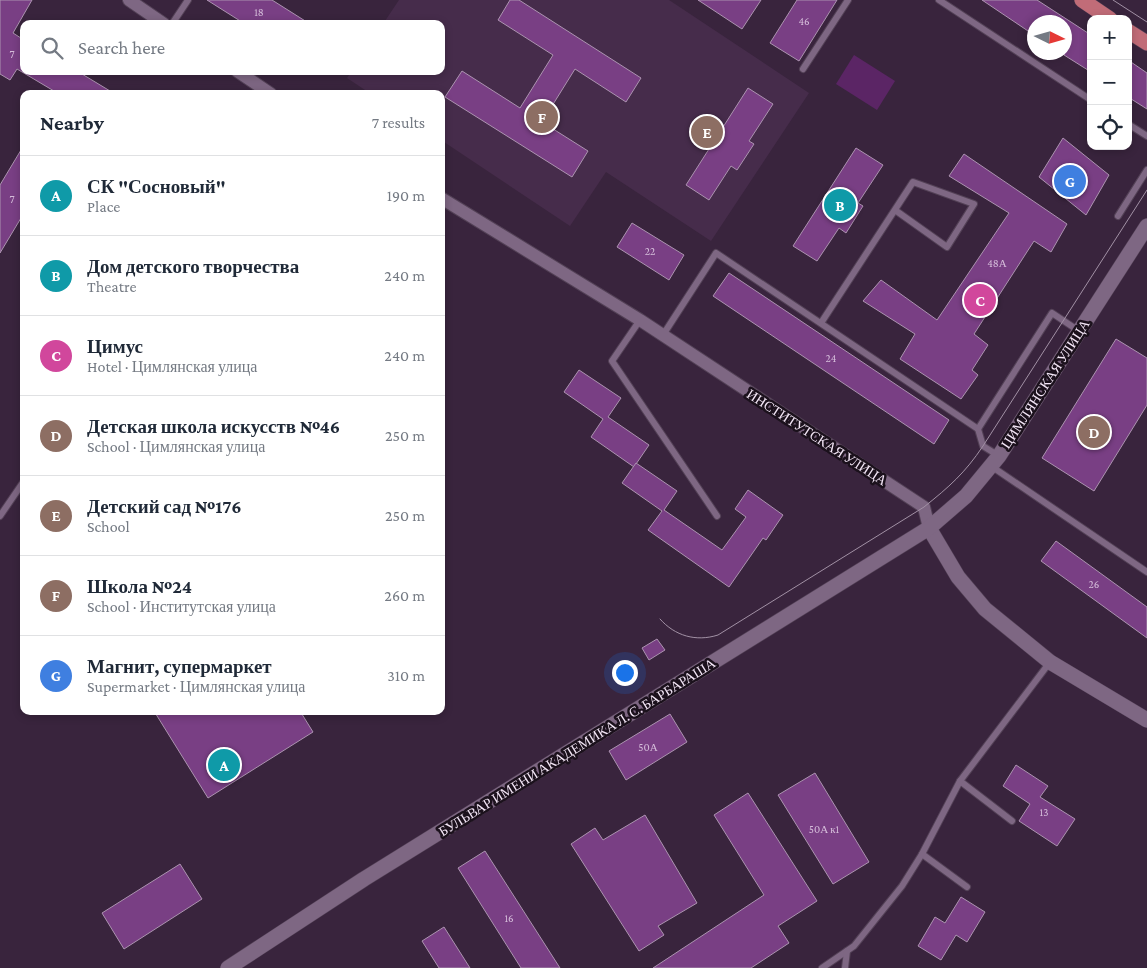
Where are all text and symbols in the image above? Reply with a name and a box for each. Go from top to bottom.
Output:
house number: 18 [254,6,264,18]
house number: 46 [798,15,810,27]
north arrow [1027,15,1072,60]
map controls [1087,15,1132,150]
button: + [1087,15,1132,60]
search box [20,20,445,75]
icon: search [38,34,66,62]
text: Search here [78,37,165,58]
house number: 7 [9,48,15,60]
button: − [1087,60,1132,105]
pin: F [526,98,558,136]
button: locate [1087,105,1132,150]
text: Nearby [40,111,104,135]
pin: E [691,113,723,151]
text: 7 results [372,114,425,131]
pin: G [1054,162,1086,200]
text: СК "Сосновый" [87,176,226,197]
pin: B [824,186,856,224]
text: A [51,187,61,204]
text: 190 m [387,187,425,204]
house number: 7 [9,193,15,205]
text: Place [87,198,120,215]
house number: 22 [645,245,655,257]
text: Дом детского творчества [87,256,299,277]
house number: 48А [987,257,1007,269]
text: B [51,267,61,284]
text: 240 m [384,267,425,284]
text: Theatre [87,278,136,295]
pin: C [964,281,996,319]
street label: ЦИМЛЯНСКАЯ УЛИЦА [997,316,1093,451]
text: Цимус [87,336,143,357]
text: C [51,347,61,364]
text: 240 m [384,347,425,364]
house number: 24 [826,352,837,364]
text: Hotel · Цимлянская улица [87,358,257,375]
street label: ИНСТИТУТСКАЯ УЛИЦА [744,386,891,489]
pin: D [1078,413,1110,451]
text: Детская школа искусств №46 [87,416,340,437]
text: D [50,427,62,444]
text: 250 m [385,427,425,444]
text: School · Цимлянская улица [87,438,265,455]
text: Детский сад №176 [87,496,242,517]
text: E [51,507,61,524]
text: 250 m [385,507,425,524]
text: School [87,518,130,535]
text: Школа №24 [87,576,192,597]
house number: 26 [1089,578,1099,590]
text: F [52,587,60,604]
text: 260 m [384,587,425,604]
text: School · Институтская улица [87,598,276,615]
street label: БУЛЬВАР ИМЕНИ АКАДЕМИКА Л. С. БАРБАРАША [436,654,719,839]
text: Магнит, супермаркет [87,656,272,677]
your location [612,660,638,686]
text: G [51,667,61,684]
text: 310 m [387,667,425,684]
text: Supermarket · Цимлянская улица [87,678,305,695]
house number: 50А [638,741,658,753]
pin: A [208,746,240,784]
house number: 13 [1040,806,1048,818]
house number: 50А к1 [809,823,840,835]
house number: 16 [504,912,514,924]

